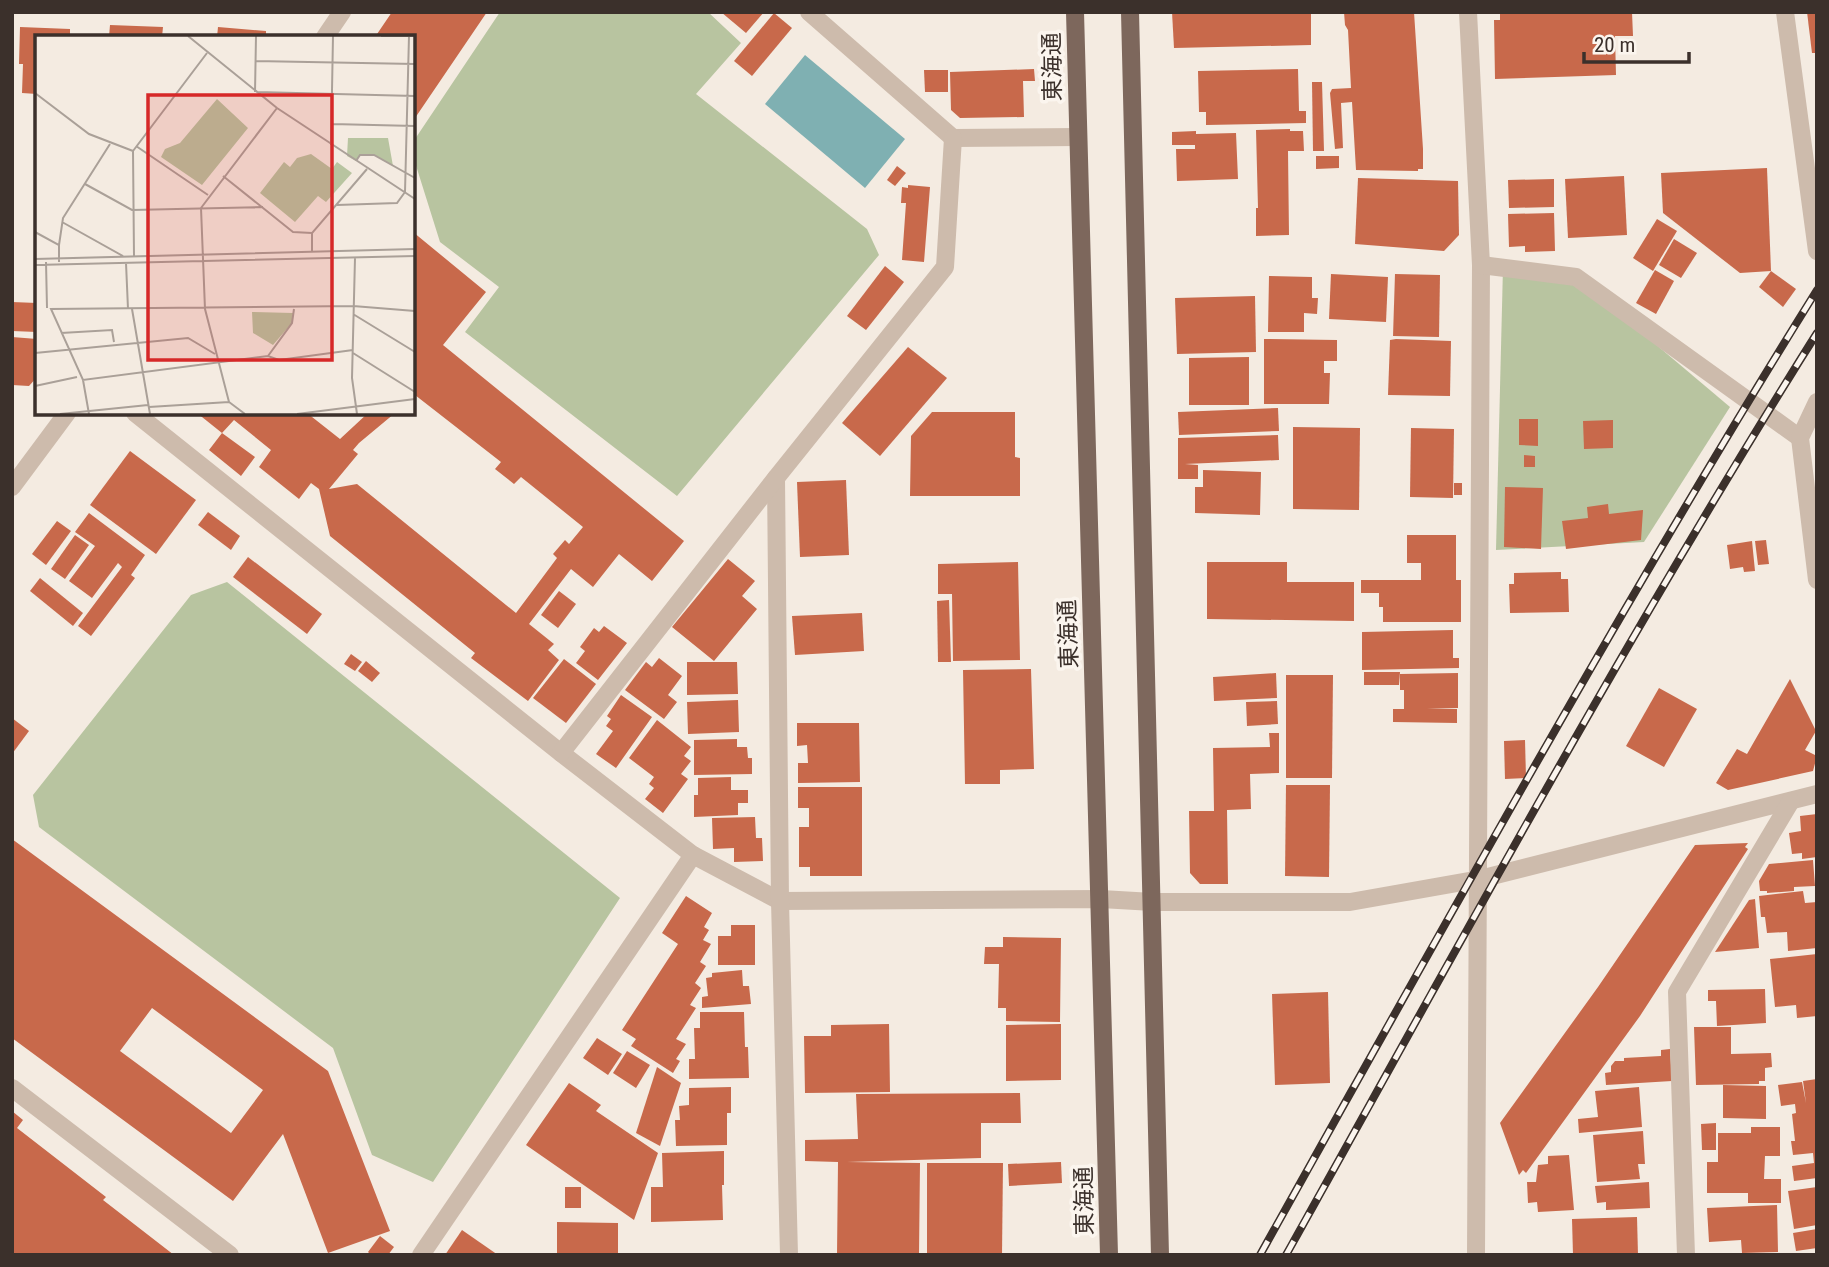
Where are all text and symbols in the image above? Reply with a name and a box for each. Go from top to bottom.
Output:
scale bar [1584,21,1689,65]
street label: 東海通 [1038,32,1067,102]
text: 20 m [1594,33,1635,57]
inset map [35,35,415,415]
street label: 東海通 [1054,599,1083,669]
street label: 東海通 [1070,1166,1099,1236]

